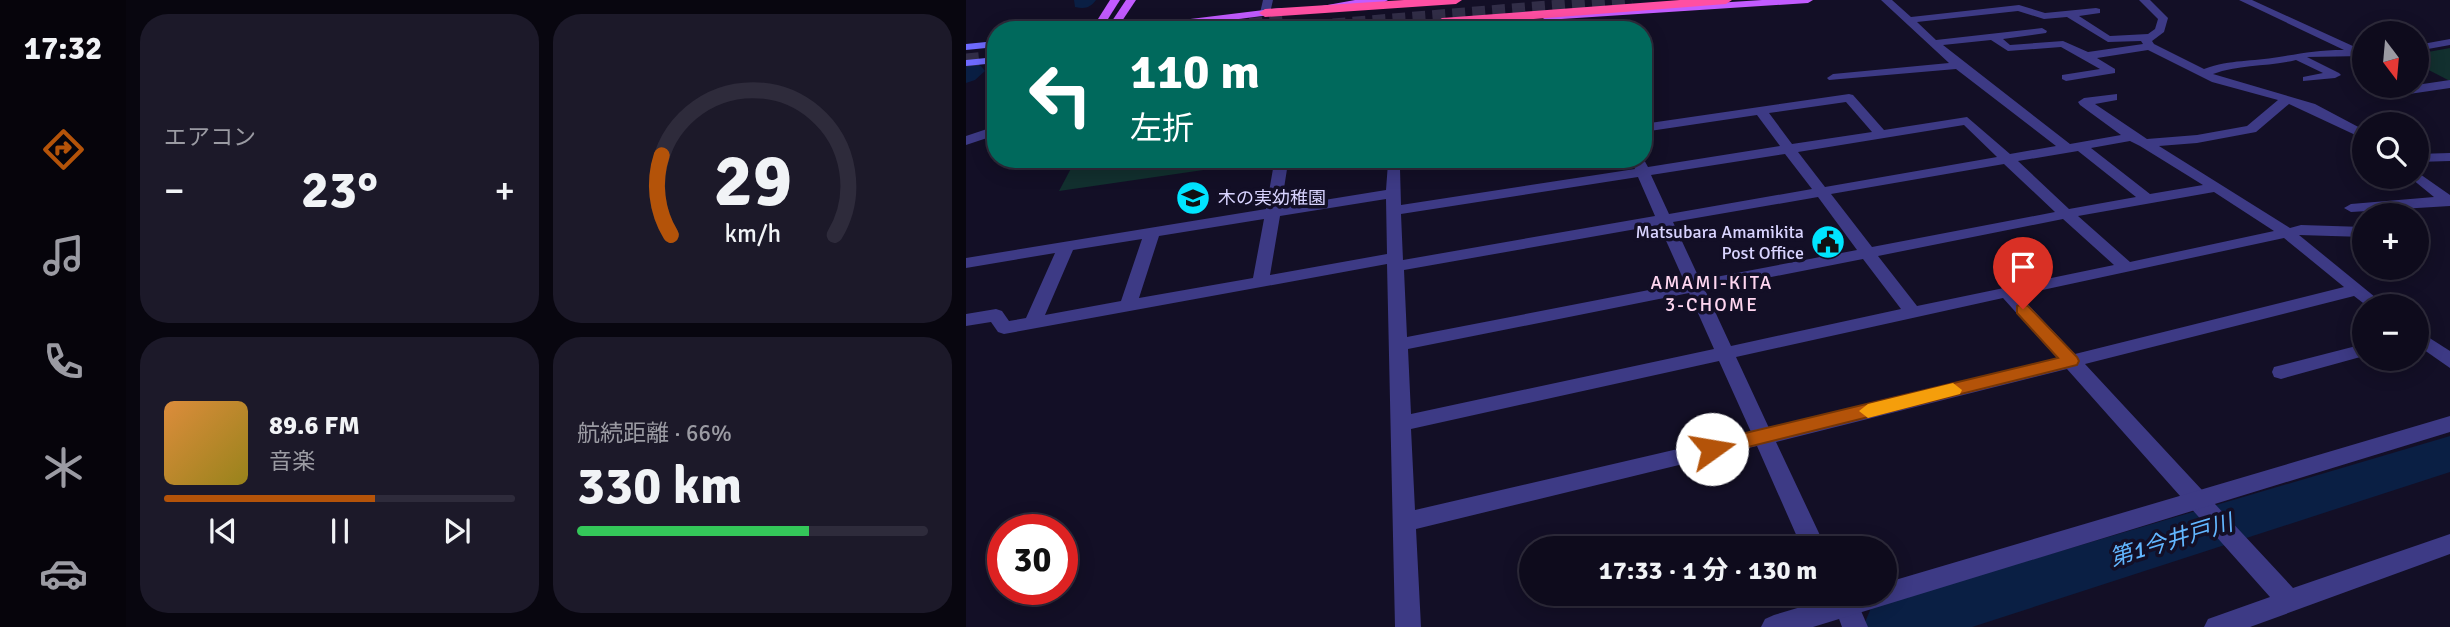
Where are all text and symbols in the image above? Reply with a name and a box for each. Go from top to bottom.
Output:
north arrow [2352,21,2429,98]
map controls [2352,21,2429,371]
text: 17:32 [24,29,102,68]
text: 110 m [1130,42,1260,102]
icon: left [1015,49,1106,140]
text: 左折 [1130,109,1194,148]
button: search [2352,112,2429,189]
text: エアコン [164,123,256,152]
icon: directions [39,125,88,174]
text: 29 [713,137,792,226]
text: 23° [301,158,378,222]
text: − [164,167,185,214]
text: + [494,167,515,214]
school or university icon: 木の実幼稚園 [1174,179,1212,217]
place label: 木の実幼稚園 [1218,187,1326,209]
button: + [2352,203,2429,280]
text: km/h [724,217,781,248]
place label: Matsubara Amamikita Post Office [1635,221,1804,264]
public building icon: Matsubara Amamikita Post Office [1809,223,1847,261]
icon: music [39,231,88,280]
pin [1993,237,2053,309]
icon: arrive [2004,248,2042,286]
district label: AMAMI-KITA 3-CHOME [1651,271,1773,317]
button: − [2352,294,2429,371]
icon: phone [39,337,88,386]
text: 89.6 FM [269,410,360,442]
position arrow [1675,412,1749,486]
text: 航続距離 · 66% [577,419,732,448]
icon: climate [39,443,88,492]
text: 音楽 [269,447,315,476]
text: 330 km [577,454,742,518]
water label: 第1今井戸川 [2106,507,2239,573]
icon: previous [204,512,242,550]
icon: pause [321,512,359,550]
icon: next [438,512,476,550]
speed limit sign: 30 [987,514,1078,605]
icon: car [39,549,88,598]
text: 17:33 · 1 分 · 130 m [1599,555,1817,587]

